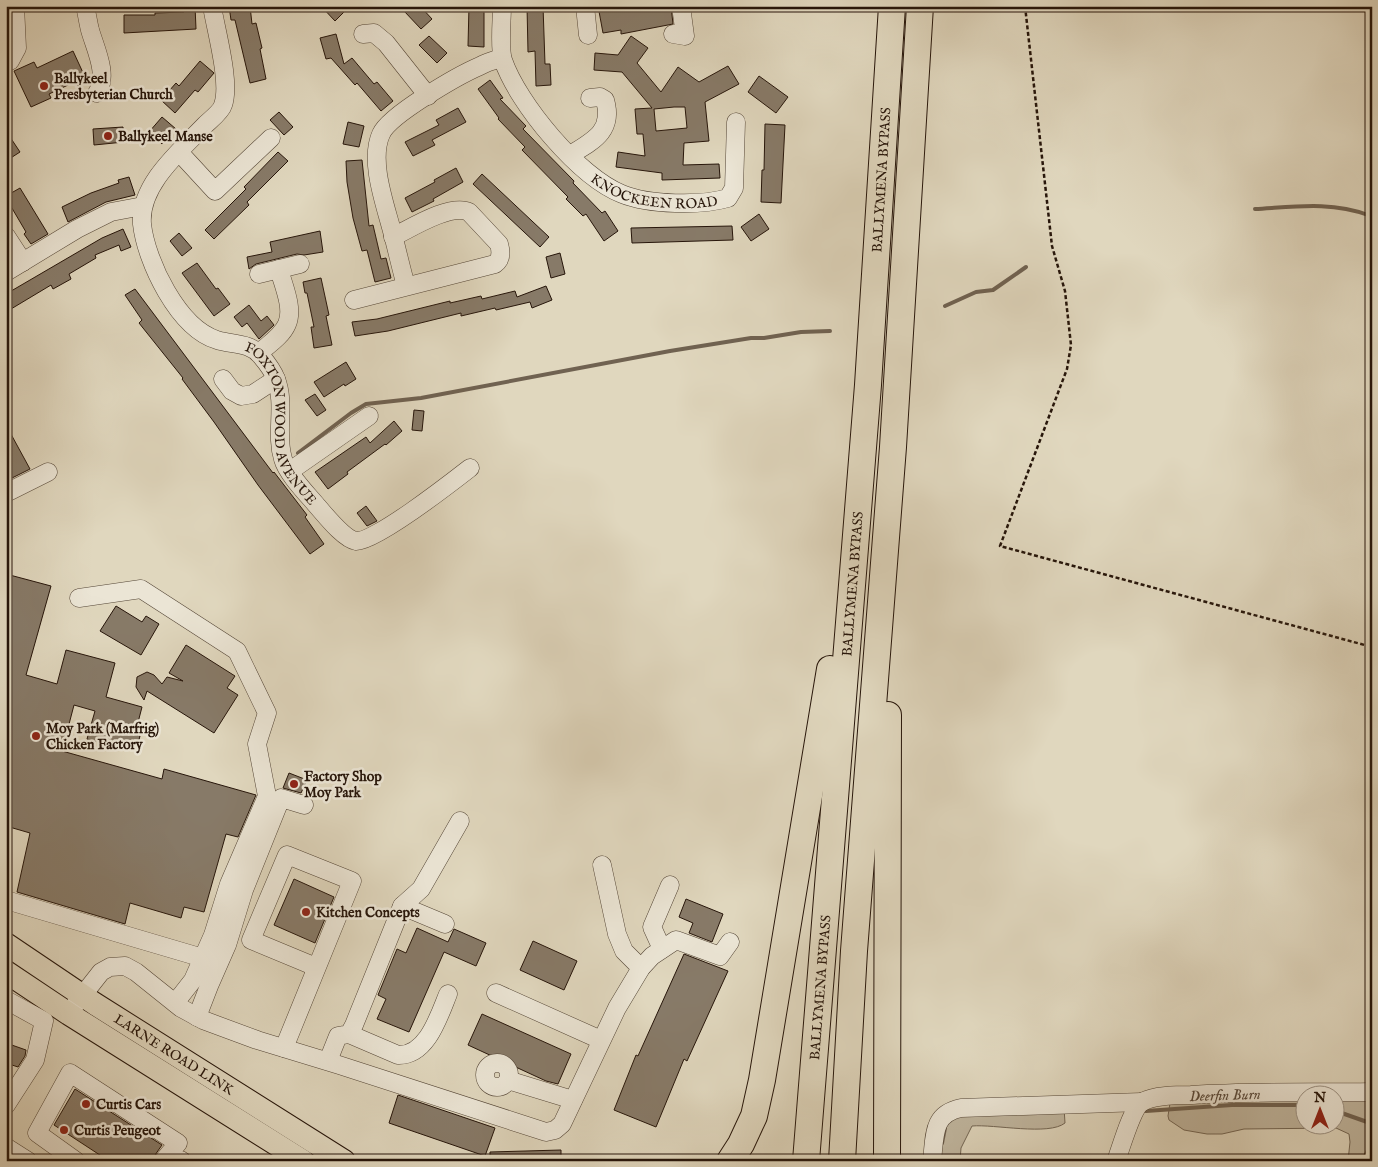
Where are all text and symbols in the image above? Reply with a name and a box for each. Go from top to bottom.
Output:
place label: Ballykeel Presbyterian Church [54,70,173,104]
marker: Ballykeel Presbyterian Church [38,80,50,92]
street label: BALLYMENA BYPASS [868,107,896,253]
place label: Ballykeel Manse [118,128,213,146]
marker: Ballykeel Manse [102,130,114,142]
street label: KNOCKEEN ROAD [587,170,719,213]
street label: FOXTON WOOD AVENUE [242,338,320,509]
street label: BALLYMENA BYPASS [838,511,868,657]
place label: Moy Park (Marfrig) Chicken Factory [46,720,160,754]
marker: Moy Park (Marfrig) Chicken Factory [30,730,42,742]
place label: Factory Shop Moy Park [304,768,382,802]
marker: Factory Shop Moy Park [288,778,300,790]
place label: Kitchen Concepts [316,904,420,922]
marker: Kitchen Concepts [300,906,312,918]
street label: BALLYMENA BYPASS [806,914,836,1061]
street label: LARNE ROAD LINK [110,1010,238,1100]
north arrow [1296,1084,1346,1134]
water label: Deerfin Burn [1189,1085,1261,1106]
text: N [1313,1089,1326,1107]
place label: Curtis Cars [96,1096,161,1114]
marker: Curtis Cars [80,1098,92,1110]
place label: Curtis Peugeot [74,1122,161,1140]
marker: Curtis Peugeot [58,1124,70,1136]

